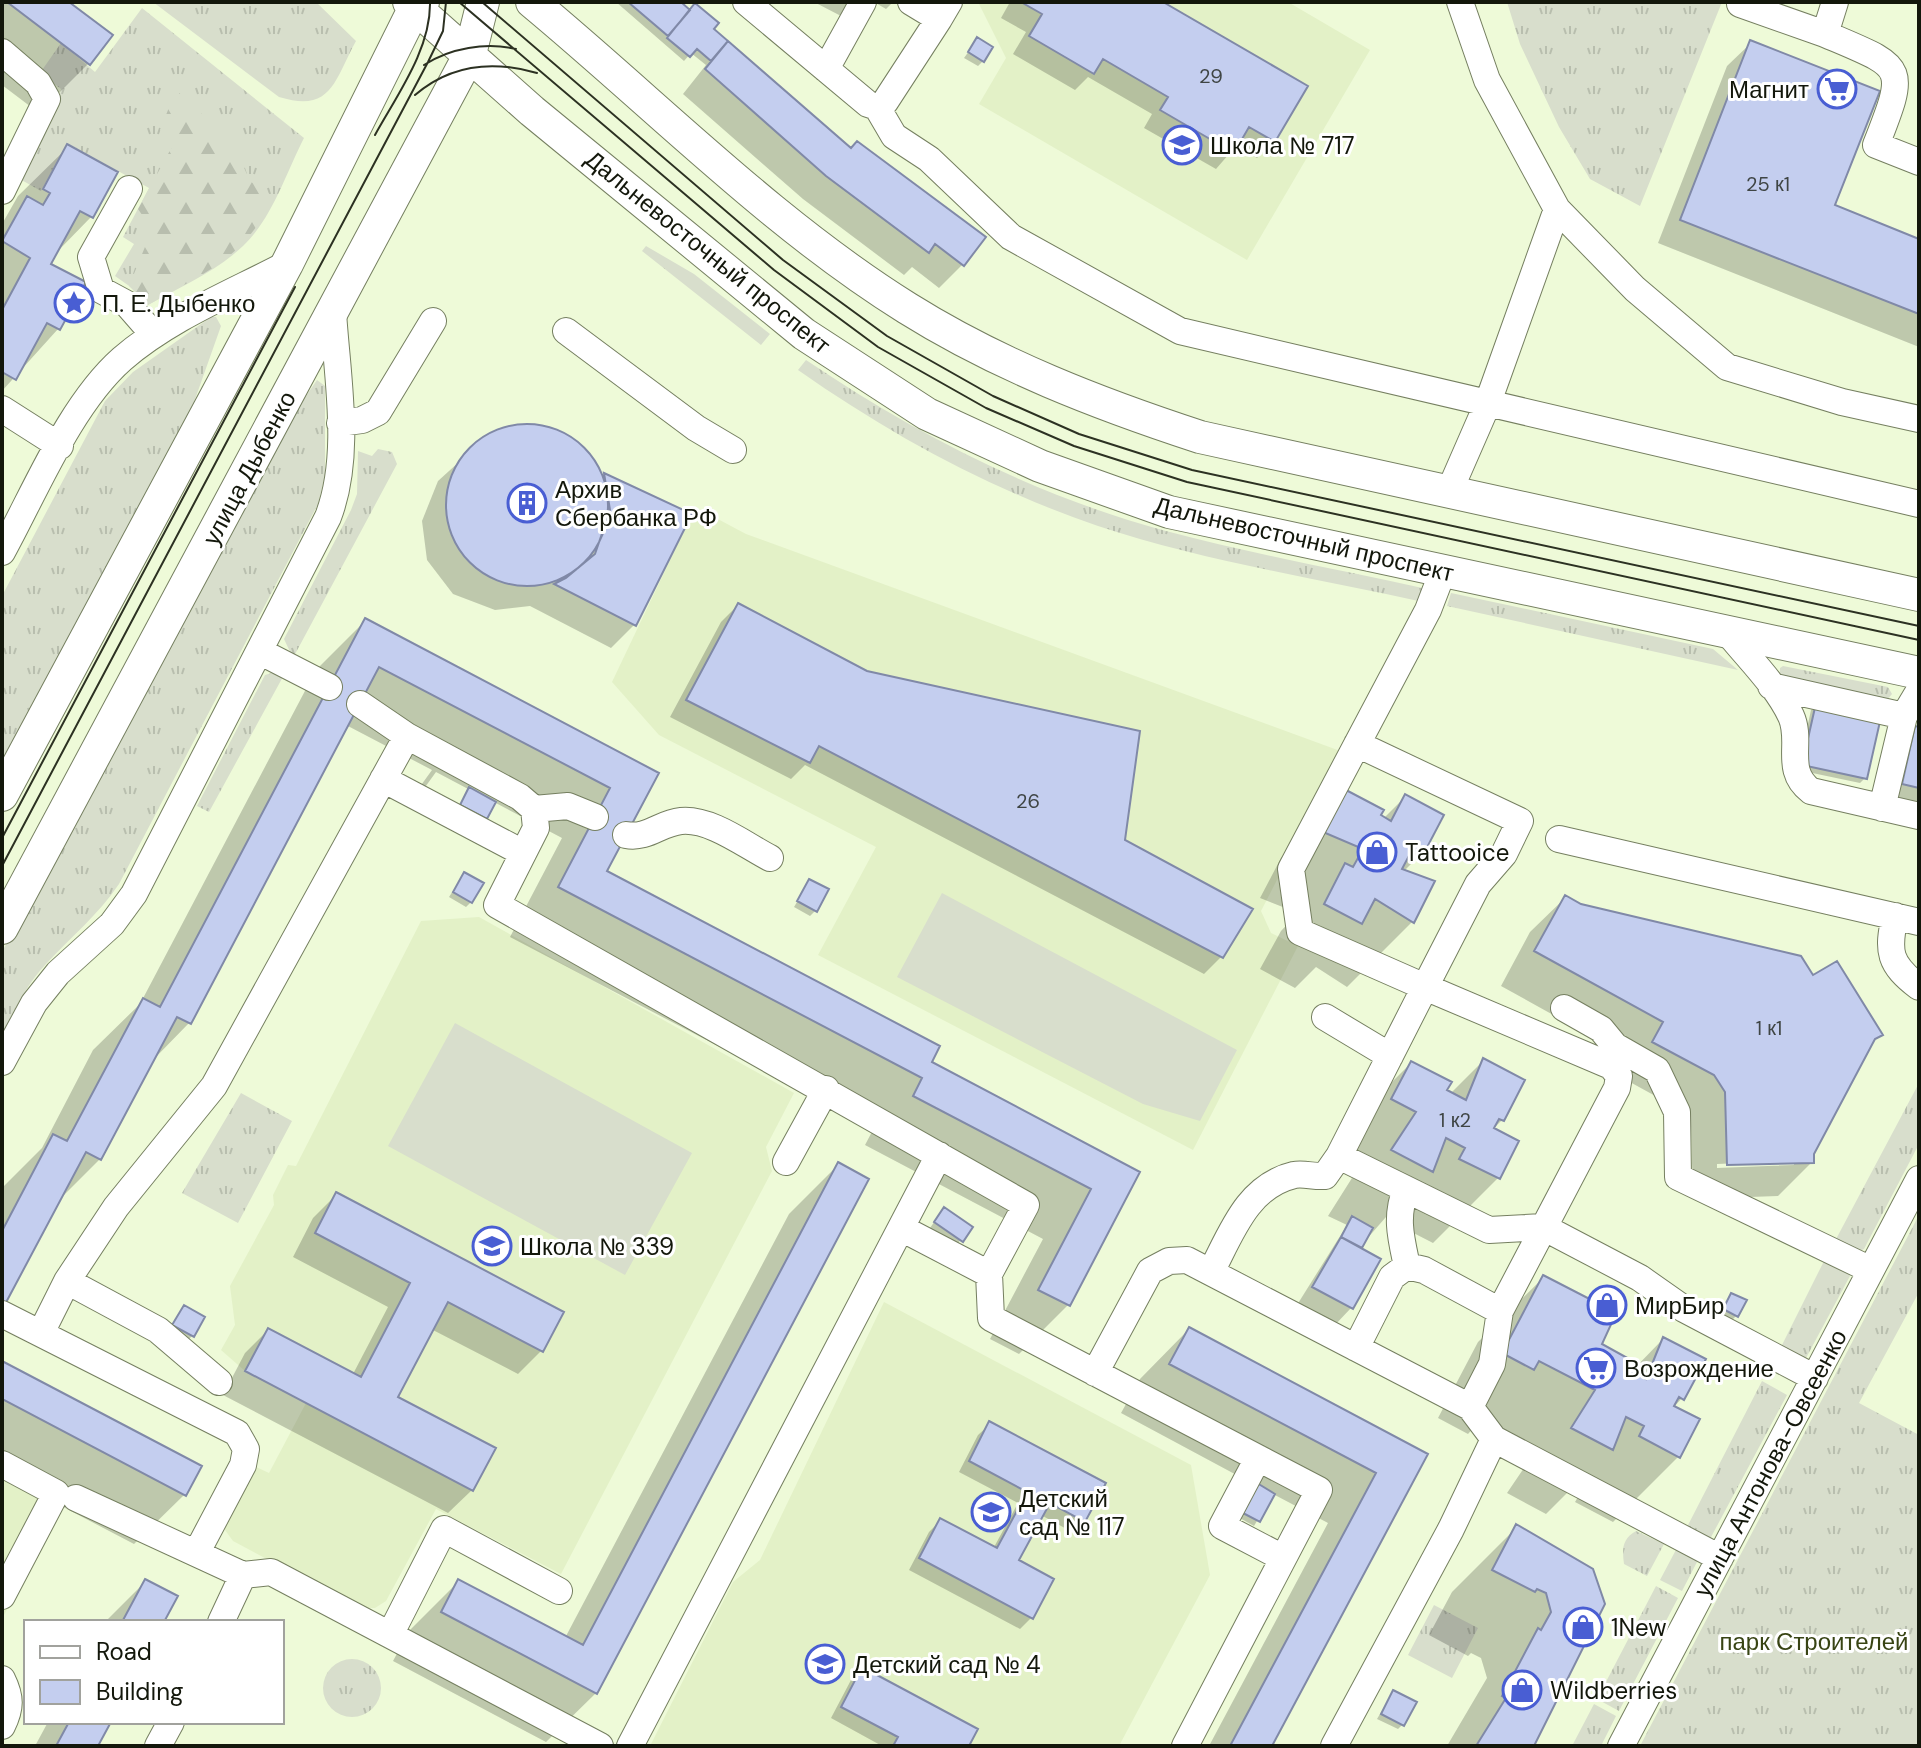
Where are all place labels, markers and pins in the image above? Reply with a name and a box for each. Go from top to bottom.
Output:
supermarket icon: Магнит [1816,68,1858,110]
place label: Магнит [1729,74,1809,105]
school or university icon: Школа № 717 [1161,124,1203,166]
place label: Школа № 717 [1210,130,1355,161]
place icon: П. Е. Дыбенко [53,282,95,324]
place label: П. Е. Дыбенко [102,288,255,319]
place label: Архив Сбербанка РФ [555,474,717,533]
building icon: Архив Сбербанка РФ [506,482,548,524]
shop icon: Tattooice [1356,831,1398,873]
place label: Tattooice [1405,837,1509,868]
school or university icon: Школа № 339 [471,1225,513,1267]
place label: Школа № 339 [520,1231,674,1262]
shop icon: МирБир [1586,1284,1628,1326]
place label: МирБир [1635,1290,1724,1321]
supermarket icon: Возрождение [1575,1347,1617,1389]
place label: Возрождение [1624,1353,1774,1384]
place label: Детский сад № 117 [1019,1483,1125,1542]
school or university icon: Детский сад № 117 [970,1491,1012,1533]
shop icon: 1New [1562,1606,1604,1648]
place label: 1New [1611,1612,1667,1643]
school or university icon: Детский сад № 4 [804,1643,846,1685]
place label: Детский сад № 4 [853,1649,1041,1680]
shop icon: Wildberries [1501,1669,1543,1711]
place label: Wildberries [1550,1675,1677,1706]

